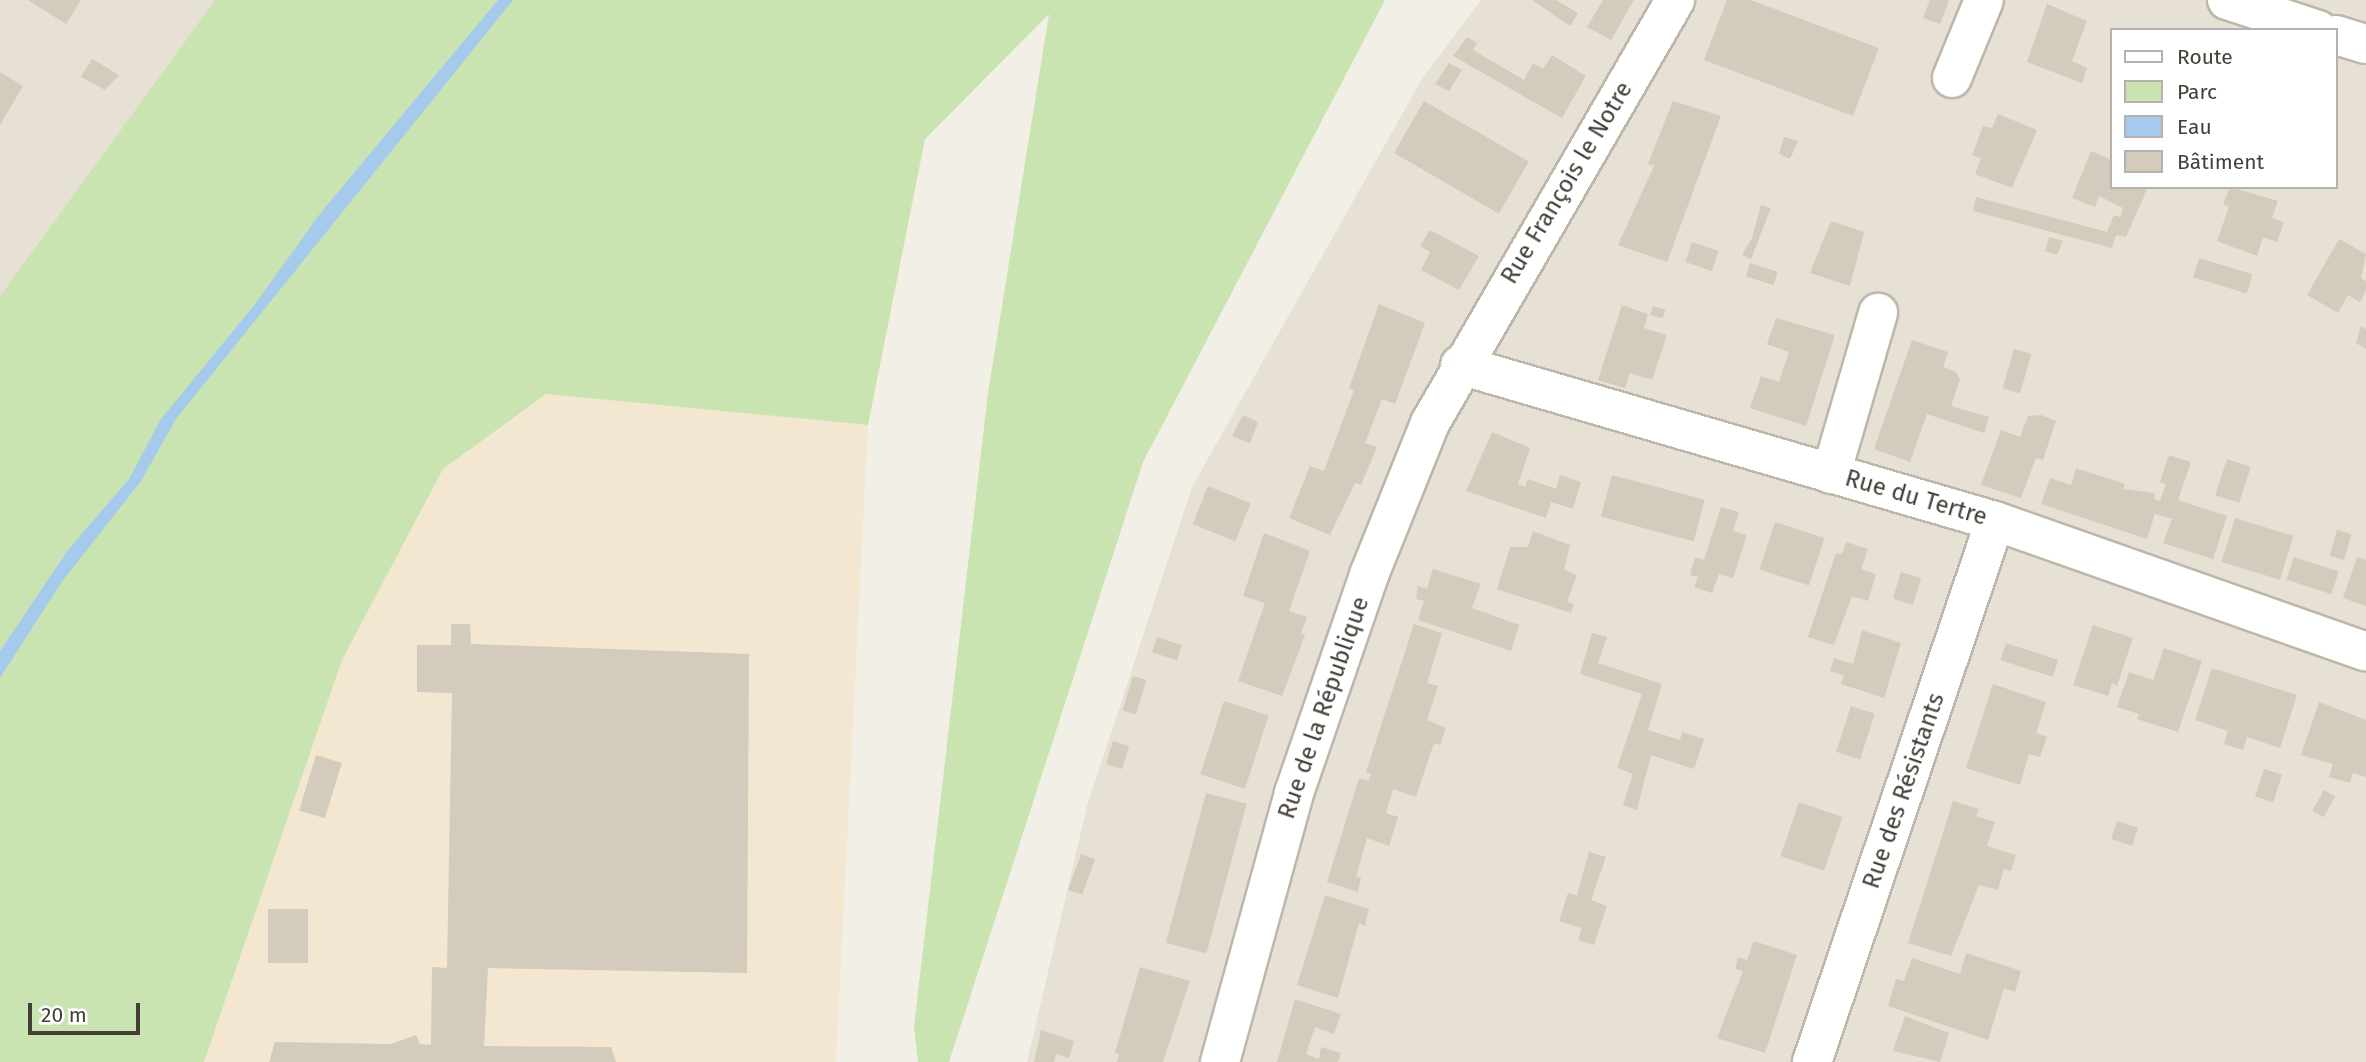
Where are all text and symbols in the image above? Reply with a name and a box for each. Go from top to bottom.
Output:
legend [2110,28,2338,189]
text: Route [2177,44,2233,70]
street label: Rue François le Notre [1495,77,1639,289]
text: Parc [2177,79,2217,105]
text: Eau [2177,114,2212,140]
text: Bâtiment [2177,149,2264,175]
street label: Rue du Tertre [1842,464,1990,532]
street label: Rue de la République [1272,593,1376,823]
street label: Rue des Résistants [1857,689,1951,893]
scale bar [32,988,144,1032]
text: 20 m [41,1002,87,1028]

